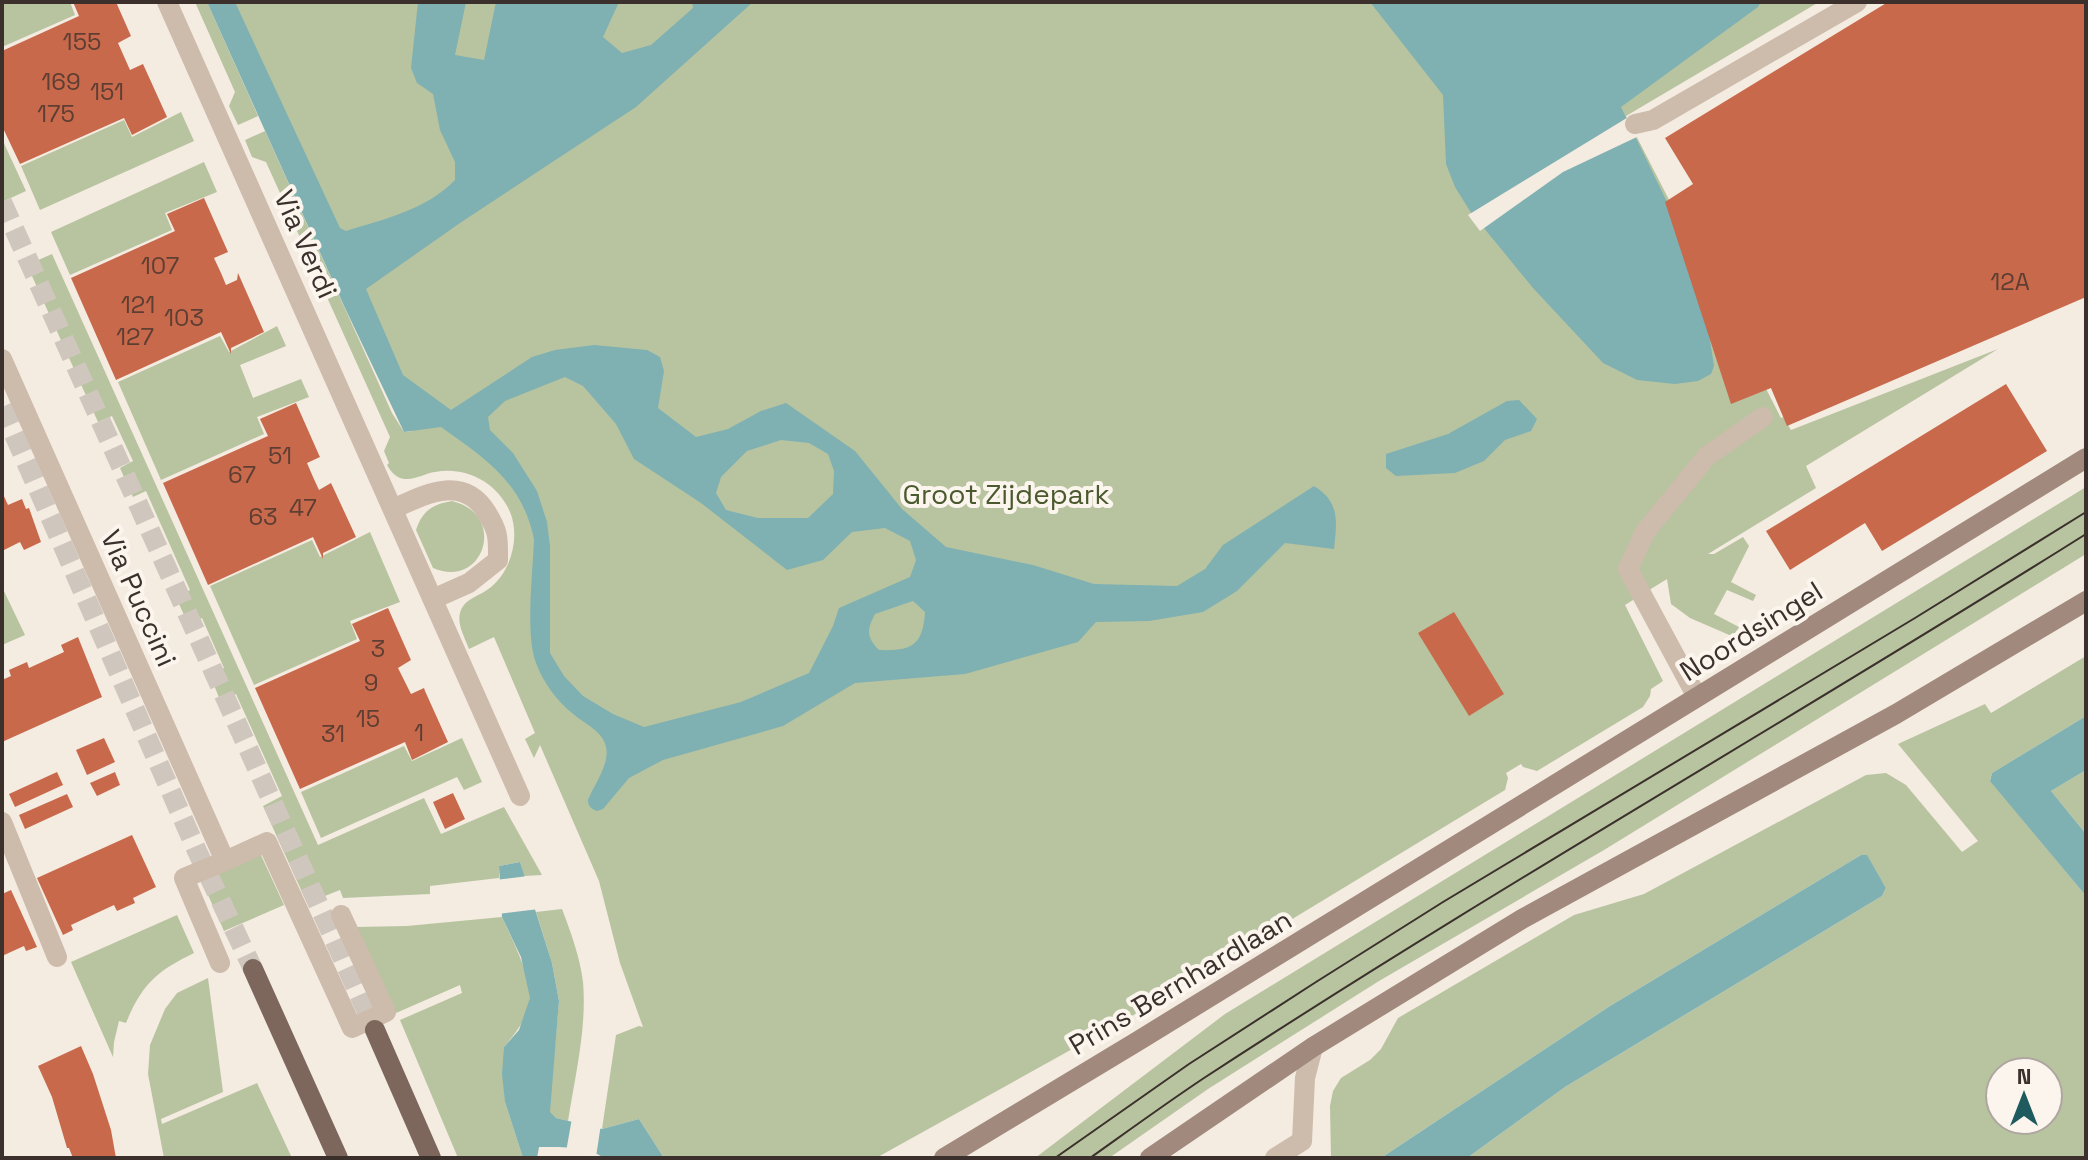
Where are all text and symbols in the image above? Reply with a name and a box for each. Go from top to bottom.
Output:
house number: 155 [63,26,101,57]
house number: 169 [41,66,81,97]
house number: 151 [90,76,124,107]
house number: 175 [37,98,75,129]
street label: Via Verdi [266,184,346,304]
house number: 107 [141,250,179,281]
house number: 12A [1990,266,2030,297]
house number: 121 [121,289,155,320]
house number: 103 [164,302,204,333]
house number: 127 [116,321,154,352]
house number: 51 [268,440,292,471]
house number: 67 [228,459,256,490]
park label: Groot Zijdepark [903,476,1109,512]
house number: 47 [289,492,317,523]
house number: 63 [248,501,278,532]
street label: Via Puccini [93,524,185,672]
street label: Noordsingel [1673,573,1829,689]
house number: 3 [371,633,385,664]
house number: 9 [364,667,378,698]
house number: 15 [356,703,380,734]
house number: 1 [414,717,424,748]
house number: 31 [321,718,345,749]
street label: Prins Bernhardlaan [1062,901,1298,1063]
north arrow [1984,1056,2064,1136]
text: N [2017,1062,2031,1090]

